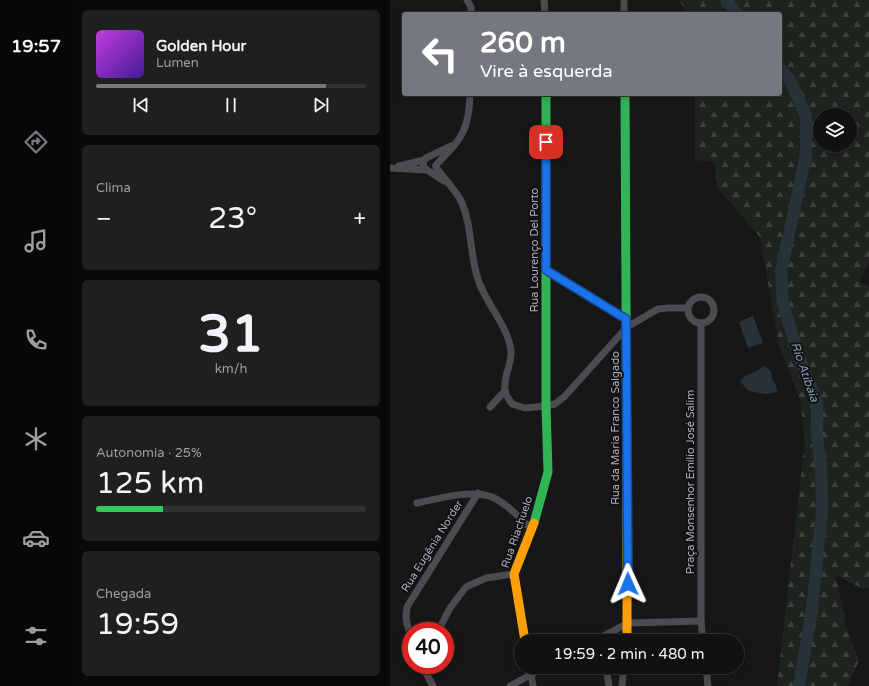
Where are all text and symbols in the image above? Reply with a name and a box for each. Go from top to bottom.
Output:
text: 260 m [480,26,566,60]
icon: left [414,28,466,80]
text: 19:57 [11,35,61,57]
text: Golden Hour [156,37,246,55]
text: Lumen [156,55,199,71]
text: Vire à esquerda [480,60,613,82]
icon: previous [130,94,152,116]
icon: pause [220,94,242,116]
icon: next [310,94,332,116]
map controls [813,108,857,152]
button: layers [813,108,857,152]
pin [529,125,563,159]
icon: directions [22,128,50,156]
icon: arrive [535,131,557,153]
text: Clima [96,180,131,196]
street label: Rua Lourenço Del Porto [528,187,541,312]
text: 23° [208,200,257,237]
text: − [96,206,112,232]
text: + [354,206,366,232]
icon: music [22,227,50,255]
text: 31 [198,303,264,366]
icon: phone [22,326,50,354]
water label: Rio Atibaia [788,340,822,404]
street label: Rua da Maria Franco Salgado [609,351,622,505]
text: km/h [215,361,247,377]
street label: Praça Monsenhor Emílio José Salim [684,390,697,574]
icon: climate [22,425,50,453]
text: Autonomia · 25% [96,445,202,461]
text: 125 km [96,465,204,502]
street label: Rua Riachuelo [499,494,535,570]
street label: Rua Eugênia Norder [399,497,466,594]
icon: car [22,524,50,552]
position arrow [607,563,649,605]
text: Chegada [96,586,151,602]
text: 19:59 [96,606,179,643]
icon: filters [22,622,50,650]
speed limit sign: 40 [402,622,454,674]
text: 19:59 · 2 min · 480 m [554,645,704,663]

